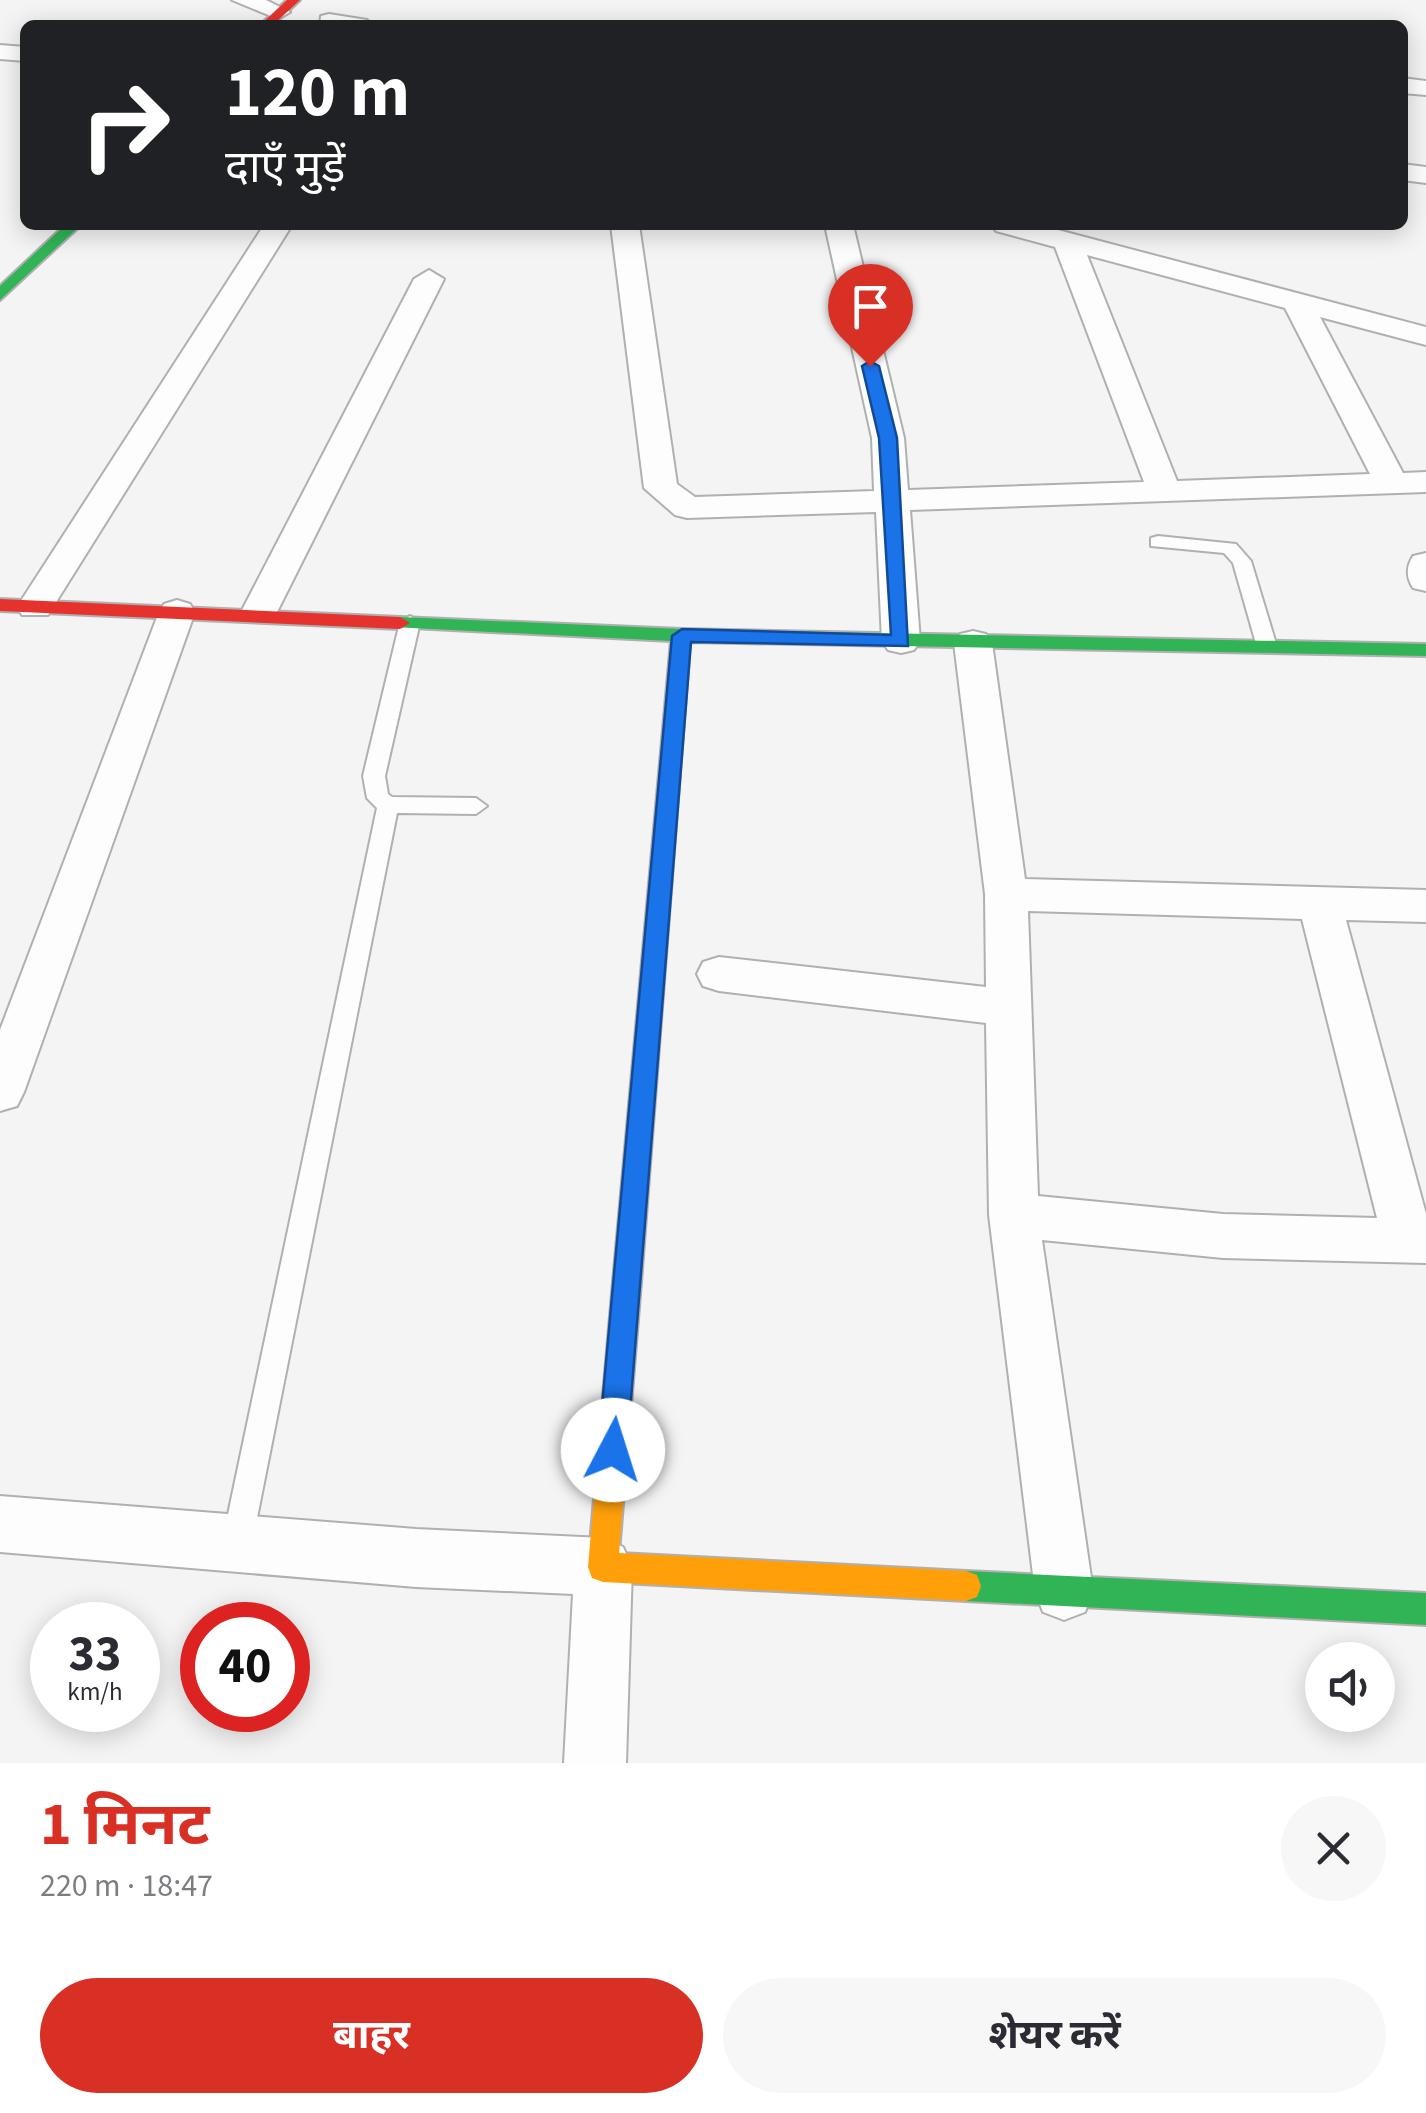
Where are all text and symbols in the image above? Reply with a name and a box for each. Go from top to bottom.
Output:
text: 120 m [225,43,410,143]
icon: right [60,60,190,190]
text: दाएँ मुड़ें [225,136,345,200]
pin [828,264,913,367]
icon: arrive [843,279,898,334]
position arrow [561,1398,665,1502]
speed limit sign: 40 [180,1602,310,1732]
text: 33 [69,1619,121,1690]
map controls [1305,1642,1395,1732]
button: sound [1305,1642,1395,1732]
text: km/h [67,1674,123,1710]
text: 1 मिनट [40,1783,210,1868]
button: close [1281,1796,1386,1901]
text: 220 m · 18:47 [40,1863,213,1909]
button: बाहर [40,1978,703,2093]
button: शेयर करें [723,1978,1386,2093]

